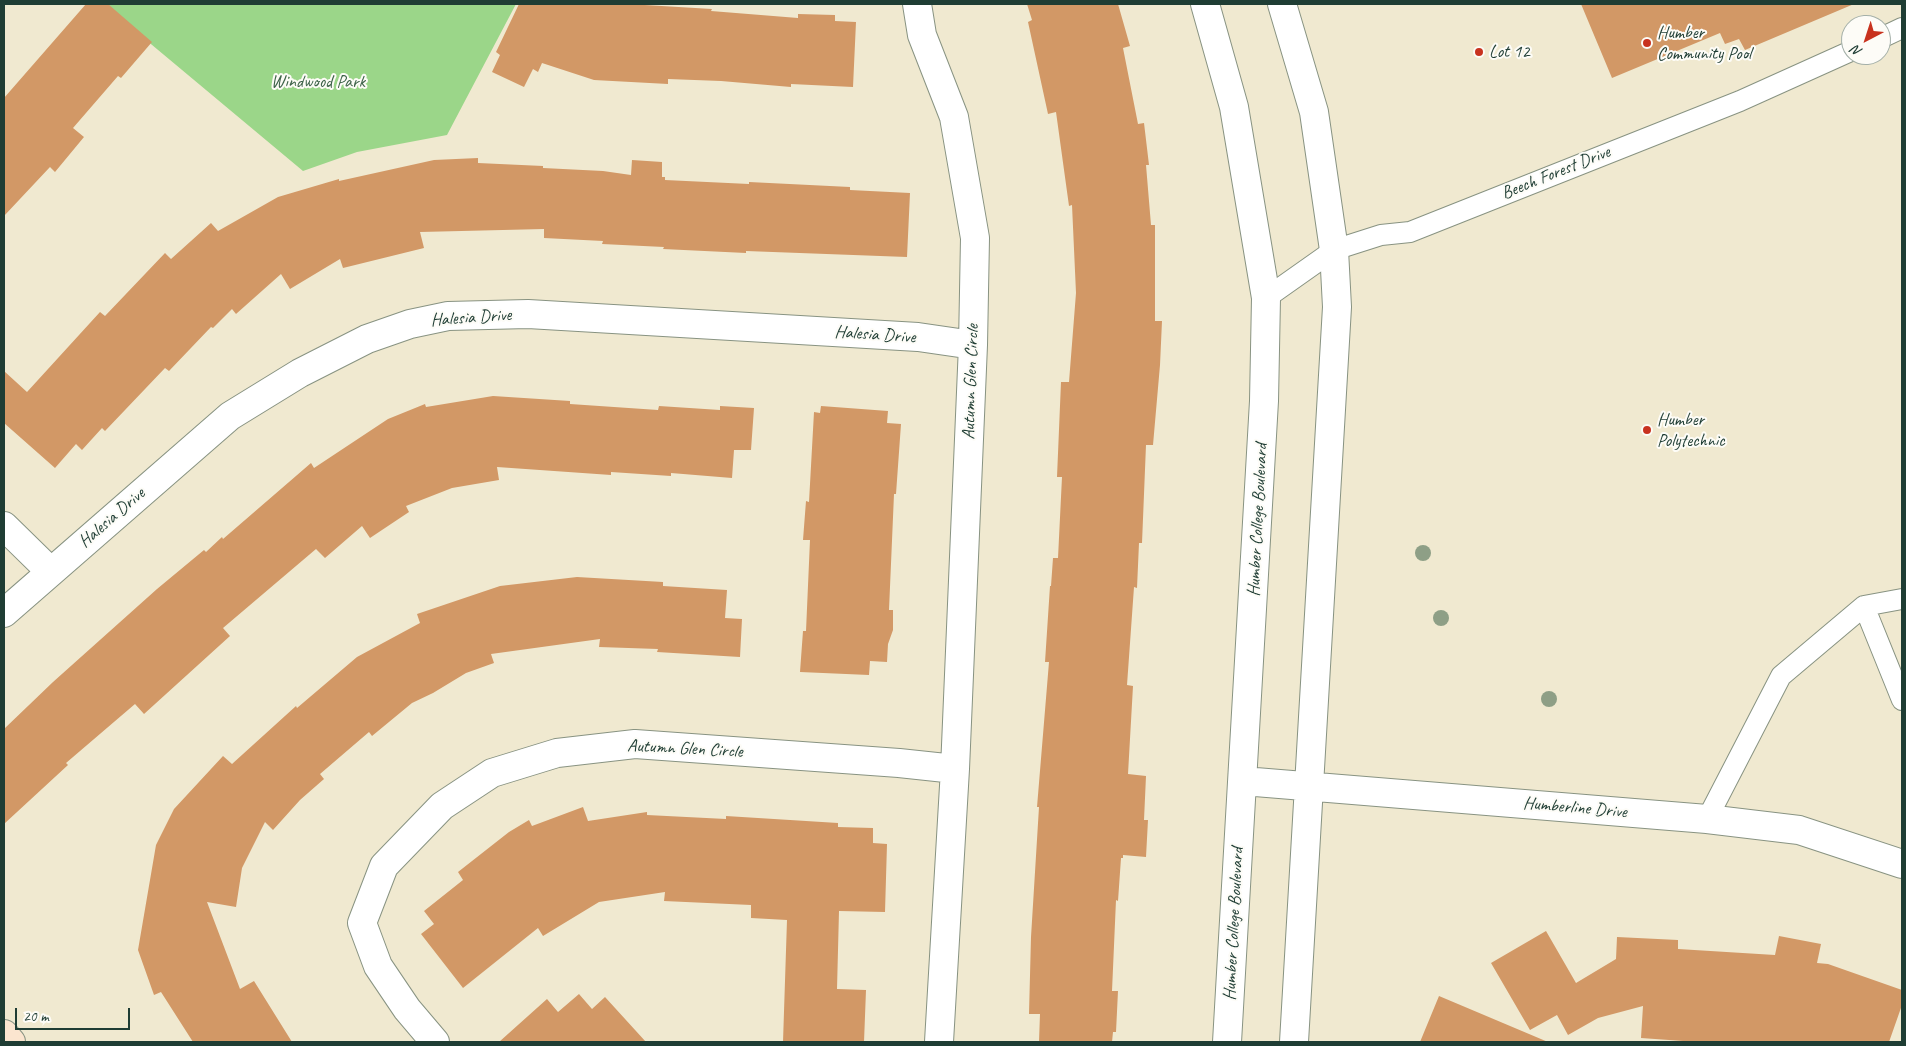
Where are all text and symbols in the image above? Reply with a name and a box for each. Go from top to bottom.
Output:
north arrow [1841,15,1891,65]
place label: Humber Community Pool [1657,22,1751,64]
marker: Humber Community Pool [1641,37,1653,49]
place label: Lot 12 [1489,41,1530,63]
text: N [1848,42,1865,60]
marker: Lot 12 [1473,46,1485,58]
park label: Windwood Park [271,71,365,93]
street label: Beech Forest Drive [1499,141,1613,205]
street label: Halesia Drive [430,304,512,332]
street label: Halesia Drive [834,321,916,349]
street label: Autumn Glen Circle [958,324,984,440]
place label: Humber Polytechnic [1657,409,1725,452]
marker: Humber Polytechnic [1641,424,1653,436]
street label: Humber College Boulevard [1243,443,1273,597]
street label: Halesia Drive [74,483,150,553]
street label: Autumn Glen Circle [627,735,743,763]
street label: Humberline Drive [1522,793,1628,823]
street label: Humber College Boulevard [1219,847,1249,1001]
scale bar [18,998,132,1030]
text: 20 m [23,1007,49,1026]

